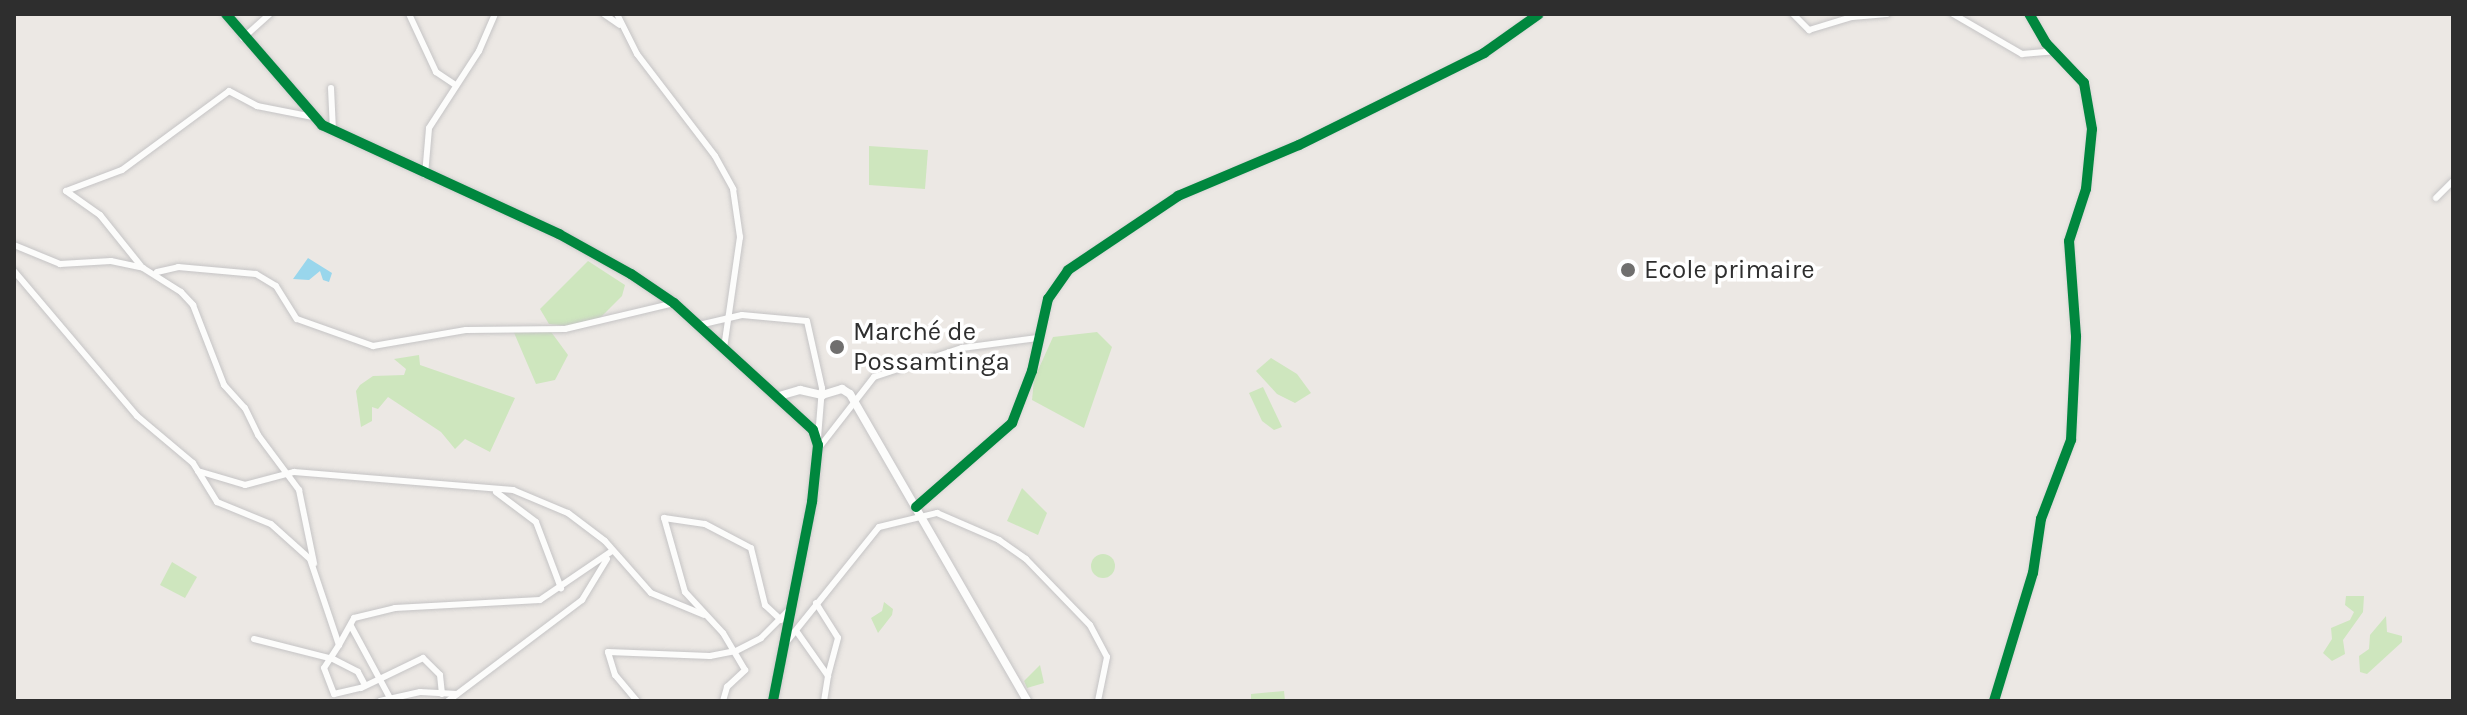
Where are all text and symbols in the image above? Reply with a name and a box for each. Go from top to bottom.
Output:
place label: Ecole primaire [1644,254,1815,286]
marker: Ecole primaire [1619,261,1637,279]
place label: Marché de Possamtinga [853,316,1010,378]
marker: Marché de Possamtinga [828,338,846,356]

